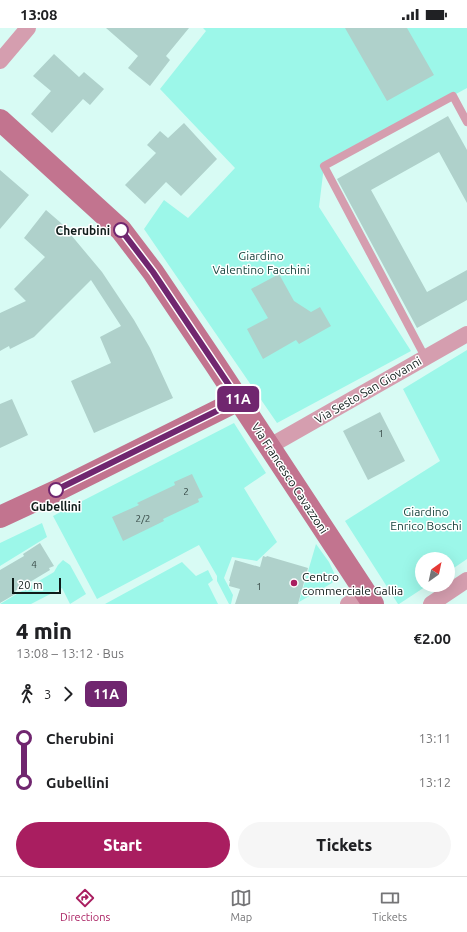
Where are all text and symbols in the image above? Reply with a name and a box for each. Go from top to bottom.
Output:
text: 13:08 [20,6,58,23]
marker: Cherubini [113,222,129,238]
place label: Cherubini [56,224,110,237]
park label: Giardino Valentino Facchini [212,249,310,276]
street label: Via Sesto San Giovanni [312,354,424,426]
line badge: 11A [215,386,261,412]
text: 11A [225,391,251,407]
street label: Via Francesco Cavazzoni [249,420,331,536]
house number: 1 [378,428,384,439]
marker: Gubellini [48,482,64,498]
house number: 2 [183,486,189,497]
place label: Gubellini [31,500,81,513]
park label: Giardino Enrico Boschi [390,505,462,532]
house number: 2/2 [136,513,150,524]
north arrow [415,552,455,592]
map controls [415,552,455,592]
house number: 4 [31,559,37,570]
place label: Centro commerciale Gallia [302,570,403,597]
scale bar [12,576,61,595]
marker: Centro commerciale Gallia [289,578,299,588]
text: 20 m [18,579,42,591]
house number: 1 [256,581,262,592]
text: 4 min [16,618,72,643]
text: €2.00 [413,630,451,647]
text: 13:08 – 13:12 · Bus [16,646,124,660]
icon: walk [16,683,38,705]
icon: forward [57,683,79,705]
text: 11A [93,686,119,702]
text: 3 [44,687,51,701]
text: Cherubini [46,730,114,747]
text: 13:11 [418,731,451,745]
text: Gubellini [46,774,109,791]
text: 13:12 [418,775,451,789]
button: Start [16,822,230,868]
button: Tickets [238,822,451,868]
tab: Directions [60,887,110,923]
tab: Map [230,887,252,923]
tab: Tickets [372,887,407,923]

